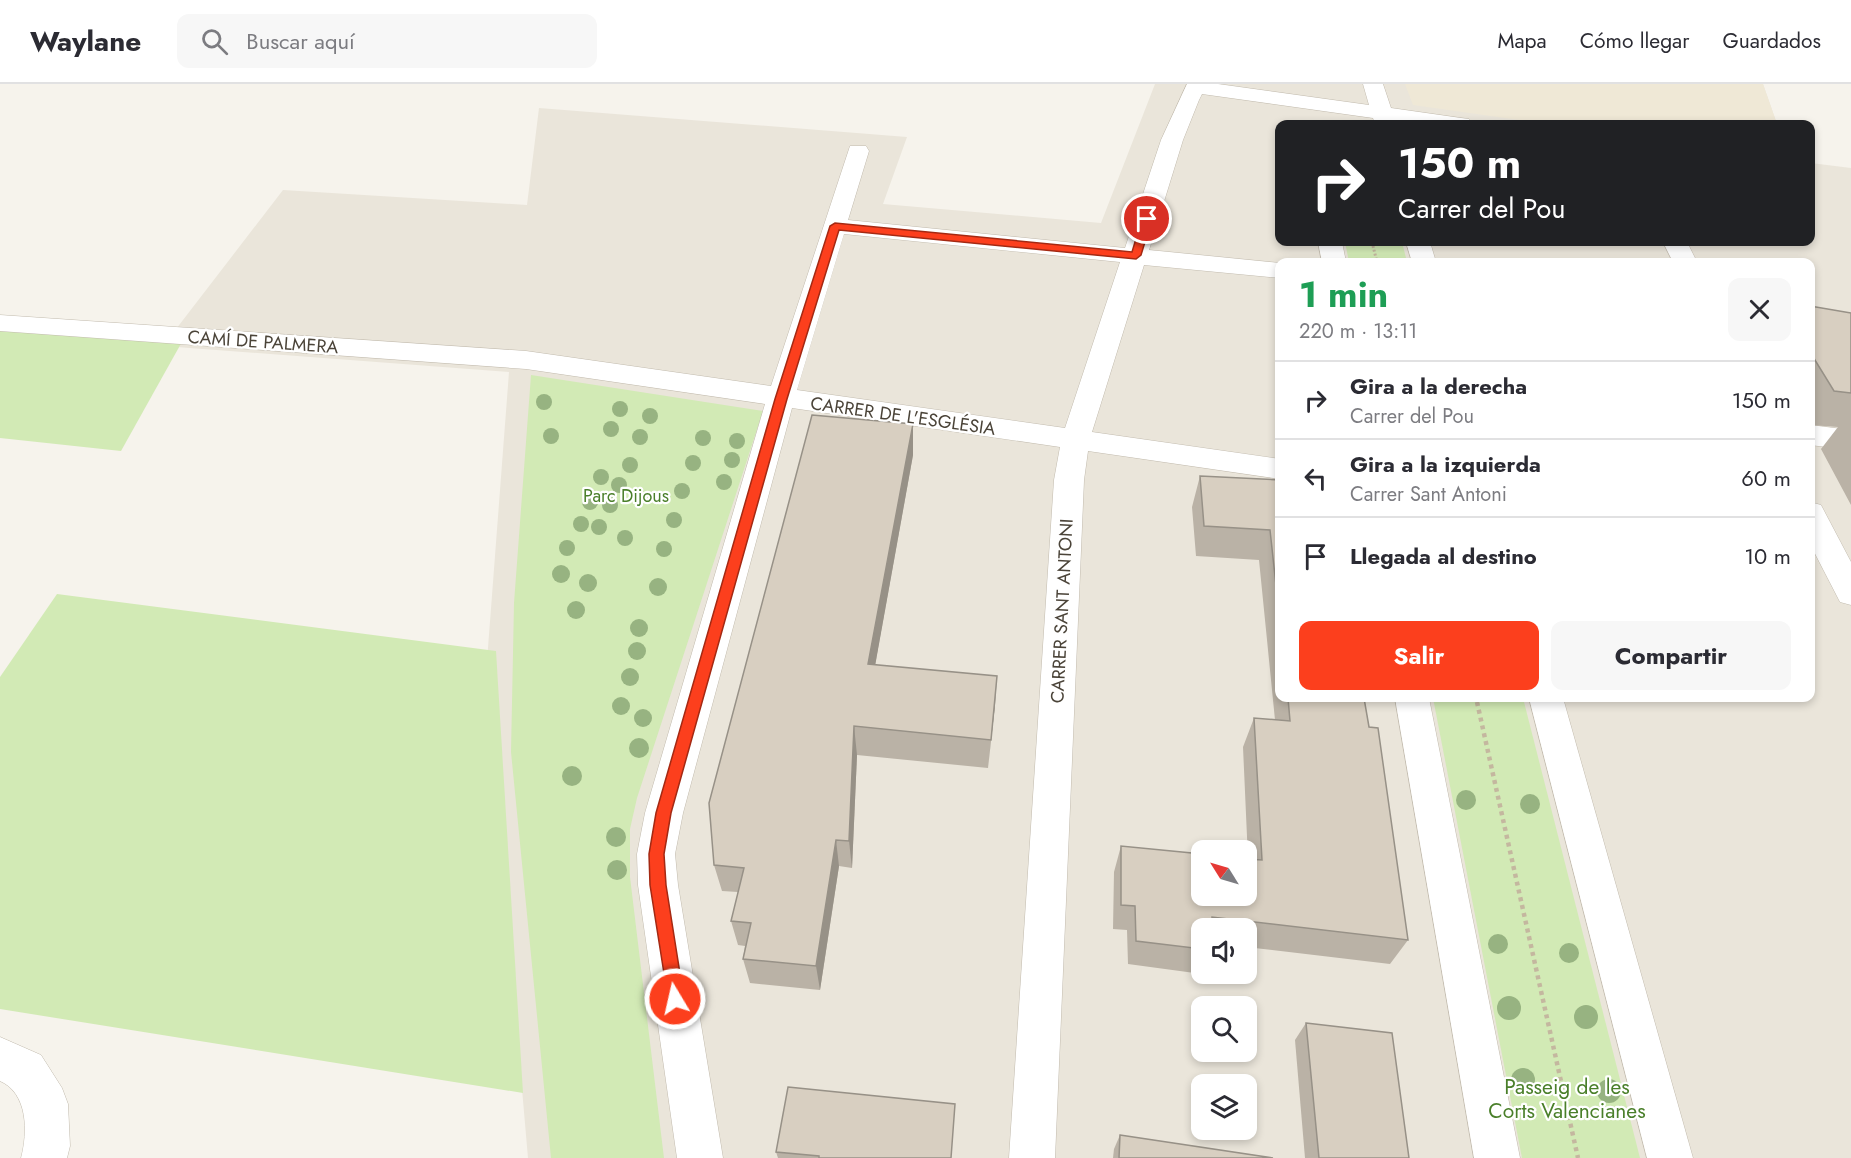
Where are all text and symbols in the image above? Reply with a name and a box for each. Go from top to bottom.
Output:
search box [177,14,597,68]
text: Waylane [30,21,141,62]
icon: search [198,25,231,58]
text: Buscar aquí [246,25,355,57]
text: Mapa [1497,26,1547,56]
text: Cómo llegar [1580,26,1689,56]
text: Guardados [1722,26,1821,56]
text: 150 m [1398,133,1521,194]
icon: right [1299,144,1377,222]
text: Carrer del Pou [1398,189,1565,228]
pin [1121,193,1172,244]
icon: arrive [1130,202,1163,235]
text: 1 min [1299,268,1388,320]
button: close [1728,278,1791,341]
text: 220 m · 13:11 [1299,317,1417,346]
street label: CAMÍ DE PALMERA [187,324,339,360]
text: Gira a la derecha [1350,370,1527,402]
icon: right [1299,384,1332,417]
text: 150 m [1732,384,1791,416]
street label: CARRER DE L'ESGLÉSIA [809,390,997,442]
text: Carrer del Pou [1350,402,1474,431]
text: Gira a la izquierda [1350,448,1541,480]
icon: left [1299,462,1332,495]
text: 60 m [1741,462,1791,494]
text: Carrer Sant Antoni [1350,480,1507,509]
park label: Parc Dijous [583,483,669,509]
street label: CARRER SANT ANTONI [1044,518,1080,704]
icon: arrive [1299,540,1332,573]
text: Llegada al destino [1350,540,1537,572]
text: 10 m [1744,540,1791,572]
button: Salir [1299,621,1539,690]
button: Compartir [1551,621,1791,690]
north arrow [1191,840,1257,906]
map controls [1191,840,1257,1140]
button: sound [1191,918,1257,984]
position arrow [643,967,707,1031]
button: search [1191,996,1257,1062]
park label: Passeig de les Corts Valencianes [1488,1072,1646,1126]
button: layers [1191,1074,1257,1140]

